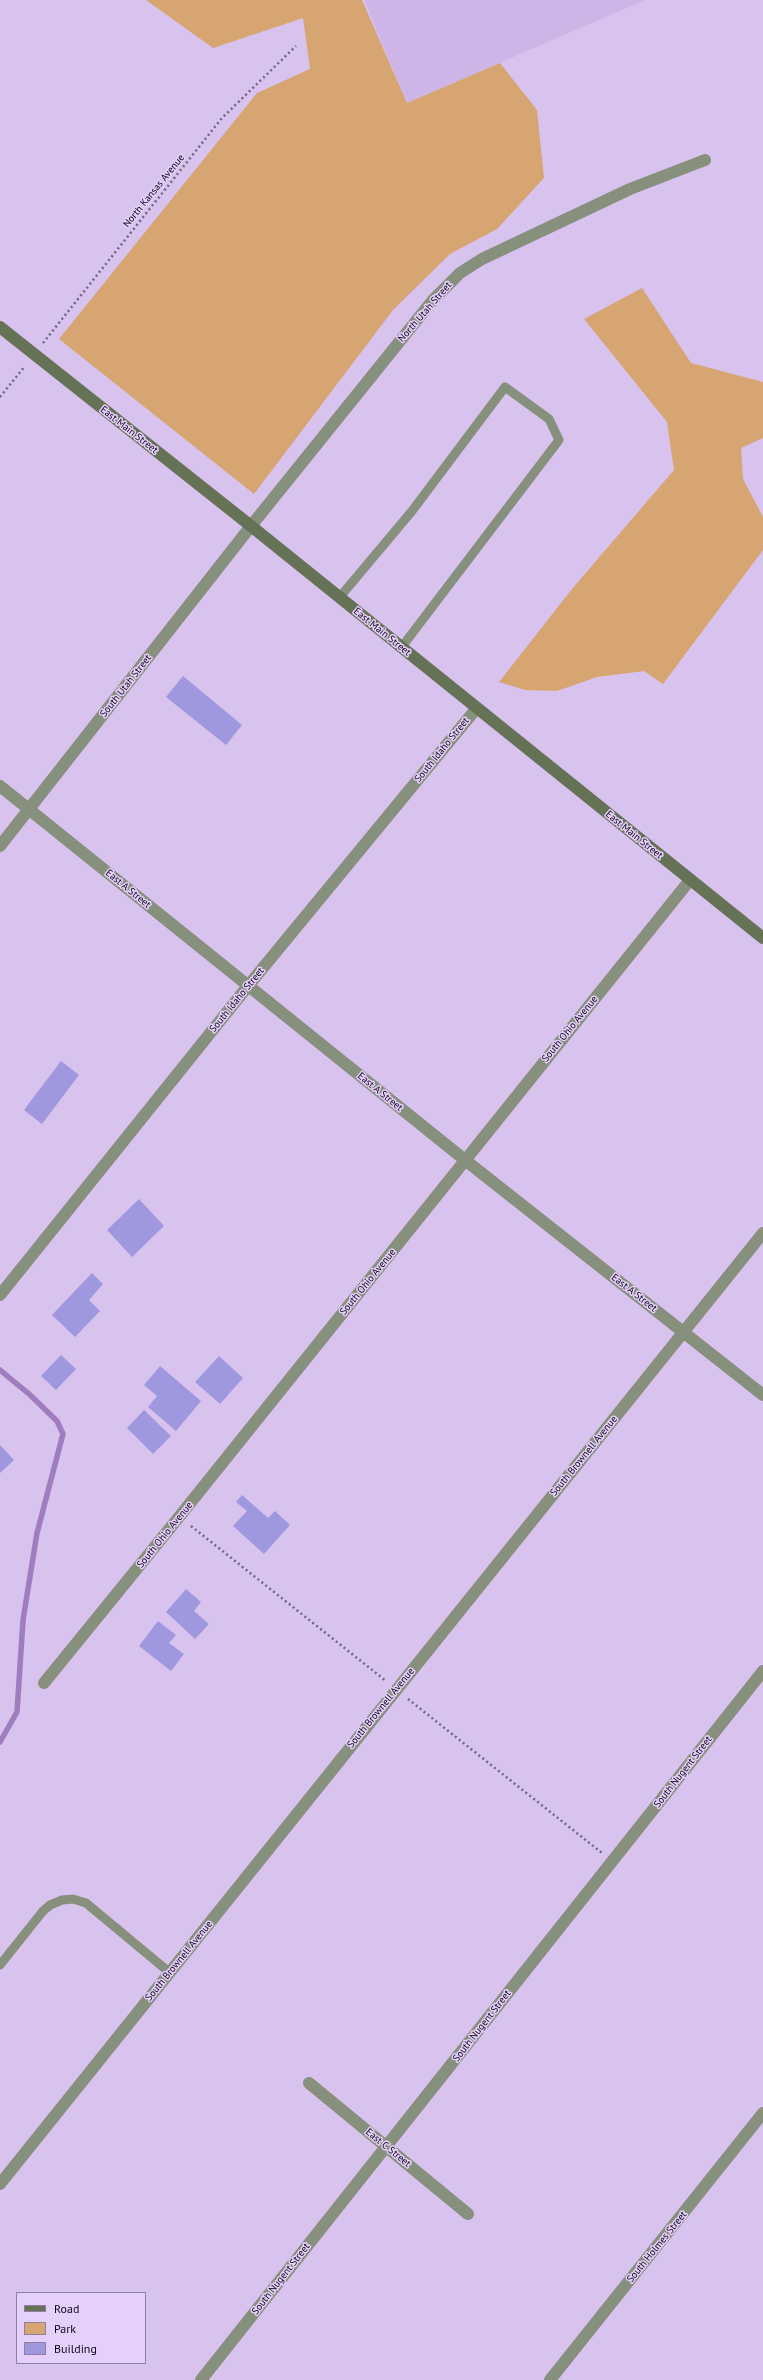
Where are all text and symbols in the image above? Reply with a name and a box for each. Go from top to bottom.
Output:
street label: North Kansas Avenue [121,152,187,230]
street label: North Utah Street [396,279,454,345]
street label: East Main Street [98,404,160,456]
street label: East Main Street [351,605,413,659]
street label: South Utah Street [98,652,154,720]
street label: South Idaho Street [412,715,472,785]
street label: East Main Street [603,808,665,862]
street label: East A Street [103,867,153,911]
street label: South Idaho Street [207,965,267,1035]
street label: South Ohio Avenue [540,993,600,1065]
street label: East A Street [355,1070,405,1114]
street label: South Ohio Avenue [338,1246,398,1318]
street label: East A Street [609,1271,659,1315]
street label: South Brownell Avenue [548,1413,620,1499]
street label: South Ohio Avenue [135,1499,195,1571]
street label: South Brownell Avenue [345,1665,417,1751]
street label: South Nugent Street [651,1734,715,1810]
street label: South Brownell Avenue [143,1918,215,2004]
street label: South Nugent Street [450,1988,514,2064]
street label: East C Street [363,2126,413,2170]
street label: South Holmes Street [625,2209,689,2285]
street label: South Nugent Street [249,2241,313,2317]
legend [16,2292,146,2364]
text: Road [54,2301,79,2316]
text: Park [54,2321,76,2336]
text: Building [54,2341,97,2356]

